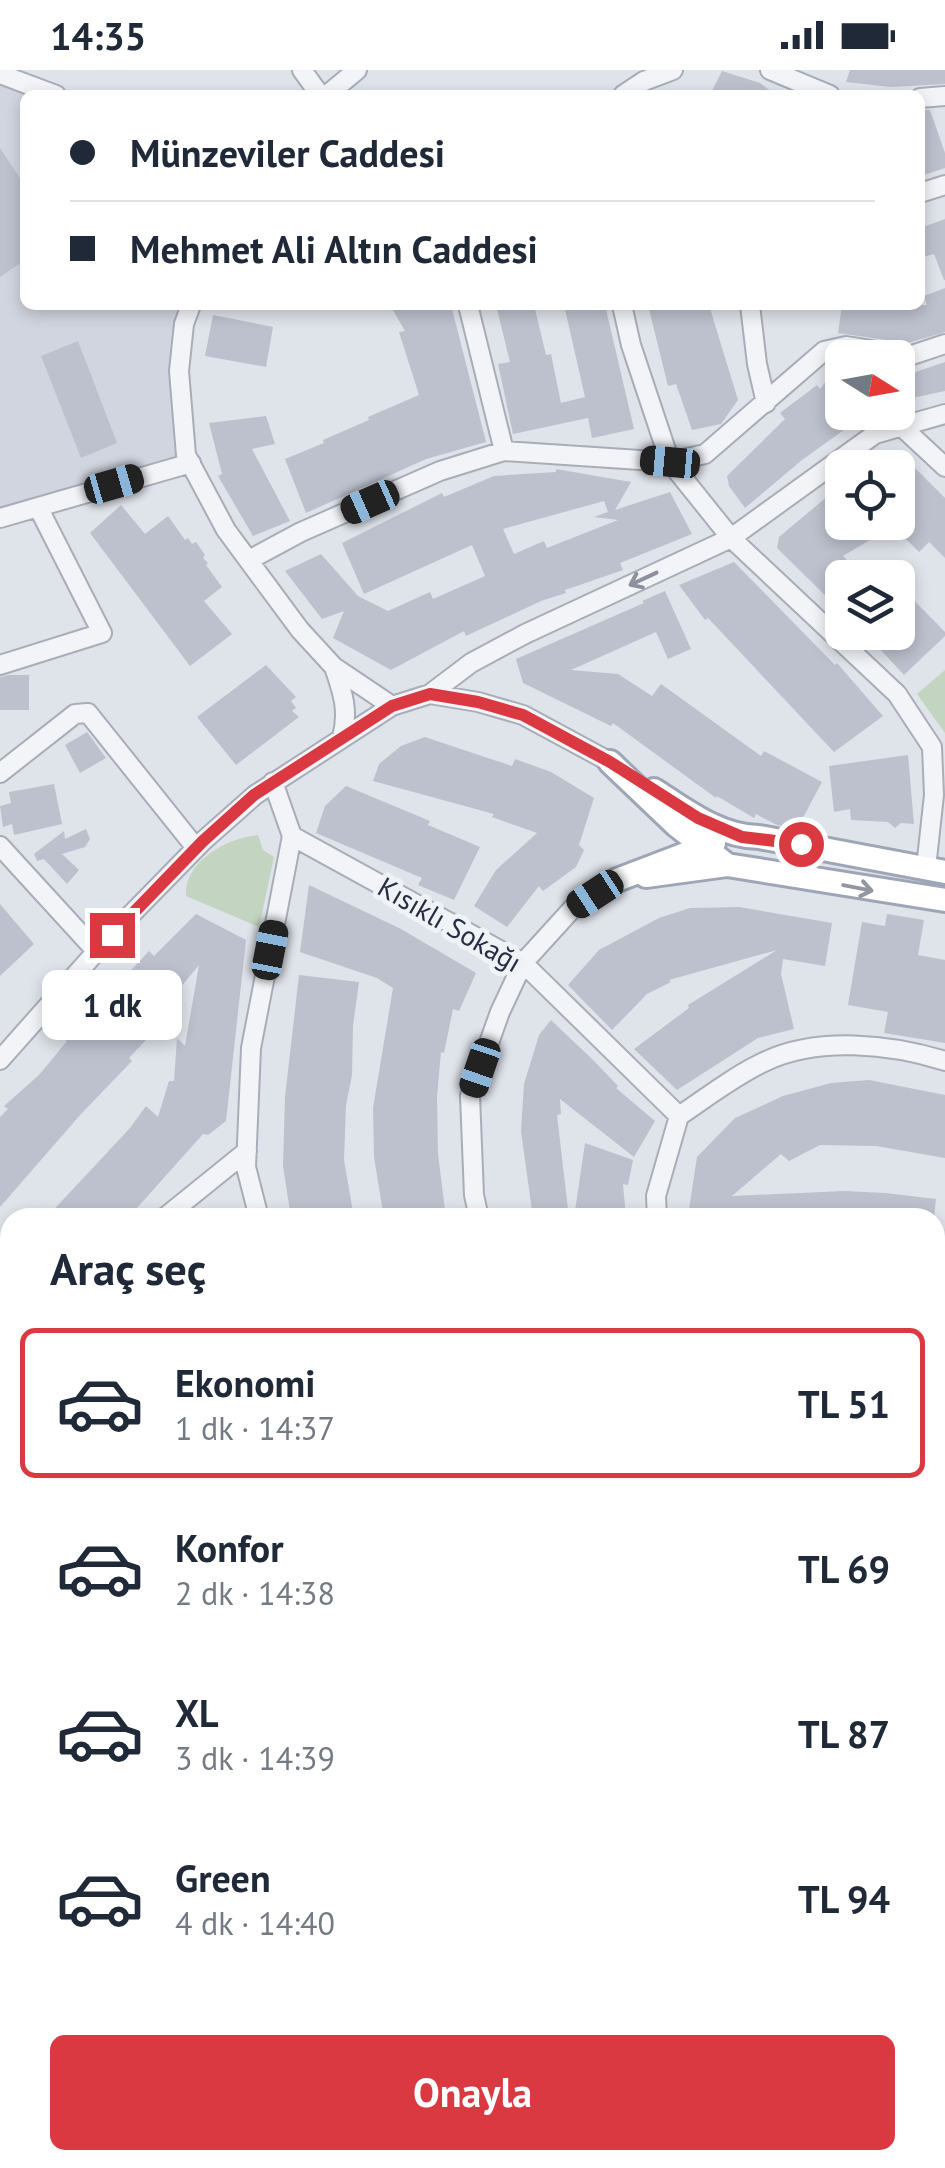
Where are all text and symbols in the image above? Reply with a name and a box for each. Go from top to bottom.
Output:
text: 14:35 [50,11,146,60]
text: Münzeviler Caddesi [130,128,445,177]
text: Mehmet Ali Altın Caddesi [130,224,538,273]
north arrow [825,340,915,430]
map controls [825,340,915,650]
car [639,444,701,480]
button: locate [825,450,915,540]
car [81,461,147,507]
car [336,476,404,528]
button: layers [825,560,915,650]
one-way arrow [628,571,658,589]
route start [779,822,824,867]
car [562,865,628,923]
street label: Kısıklı Sokağı [371,868,529,980]
one-way arrow [841,879,873,898]
route end [90,913,135,958]
car [250,918,290,982]
callout: 1 dk [42,970,182,1040]
text: 1 dk [82,984,142,1026]
car [456,1035,504,1101]
text: Araç seç [50,1239,206,1297]
icon: car [55,1358,145,1448]
text: Ekonomi [175,1358,315,1407]
text: TL 51 [798,1379,890,1428]
text: 1 dk · 14:37 [175,1407,335,1449]
icon: car [55,1523,145,1613]
text: Konfor [175,1523,284,1572]
text: TL 69 [798,1544,890,1593]
text: 2 dk · 14:38 [175,1572,335,1614]
icon: car [55,1688,145,1778]
text: XL [175,1688,219,1737]
text: TL 87 [798,1709,890,1758]
text: 3 dk · 14:39 [175,1737,335,1779]
icon: car [55,1853,145,1943]
text: Green [175,1853,271,1902]
text: TL 94 [798,1874,890,1923]
text: 4 dk · 14:40 [175,1902,335,1944]
button: Onayla [50,2035,895,2150]

